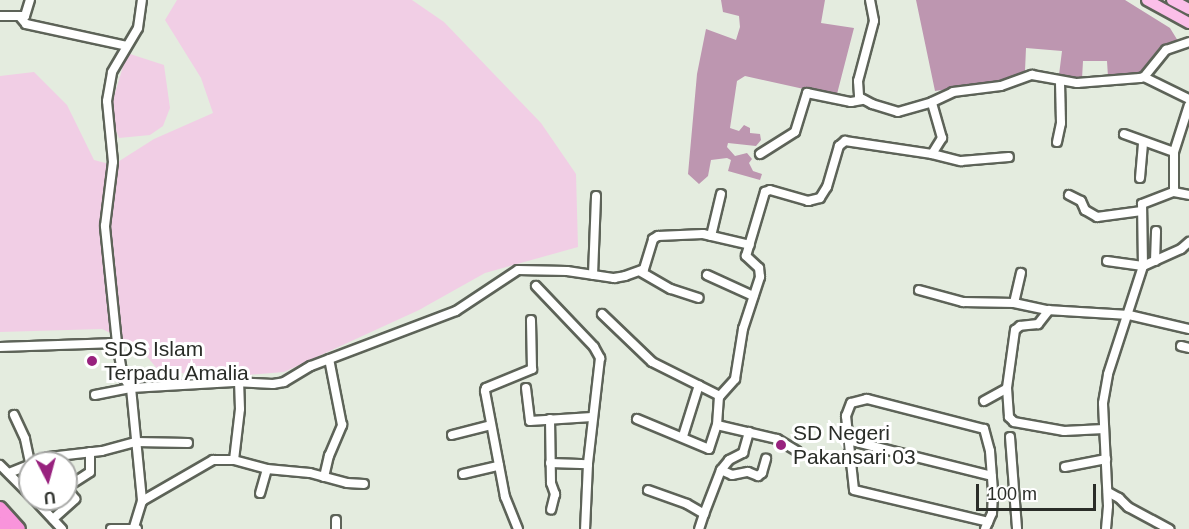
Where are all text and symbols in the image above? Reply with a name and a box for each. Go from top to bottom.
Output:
place label: SDS Islam Terpadu Amalia [104,336,250,386]
marker: SDS Islam Terpadu Amalia [85,354,99,368]
place label: SD Negeri Pakansari 03 [793,420,916,470]
marker: SD Negeri Pakansari 03 [774,438,788,452]
north arrow [18,451,78,511]
scale bar [979,472,1099,510]
text: 100 m [987,484,1037,504]
text: U [43,488,56,506]

